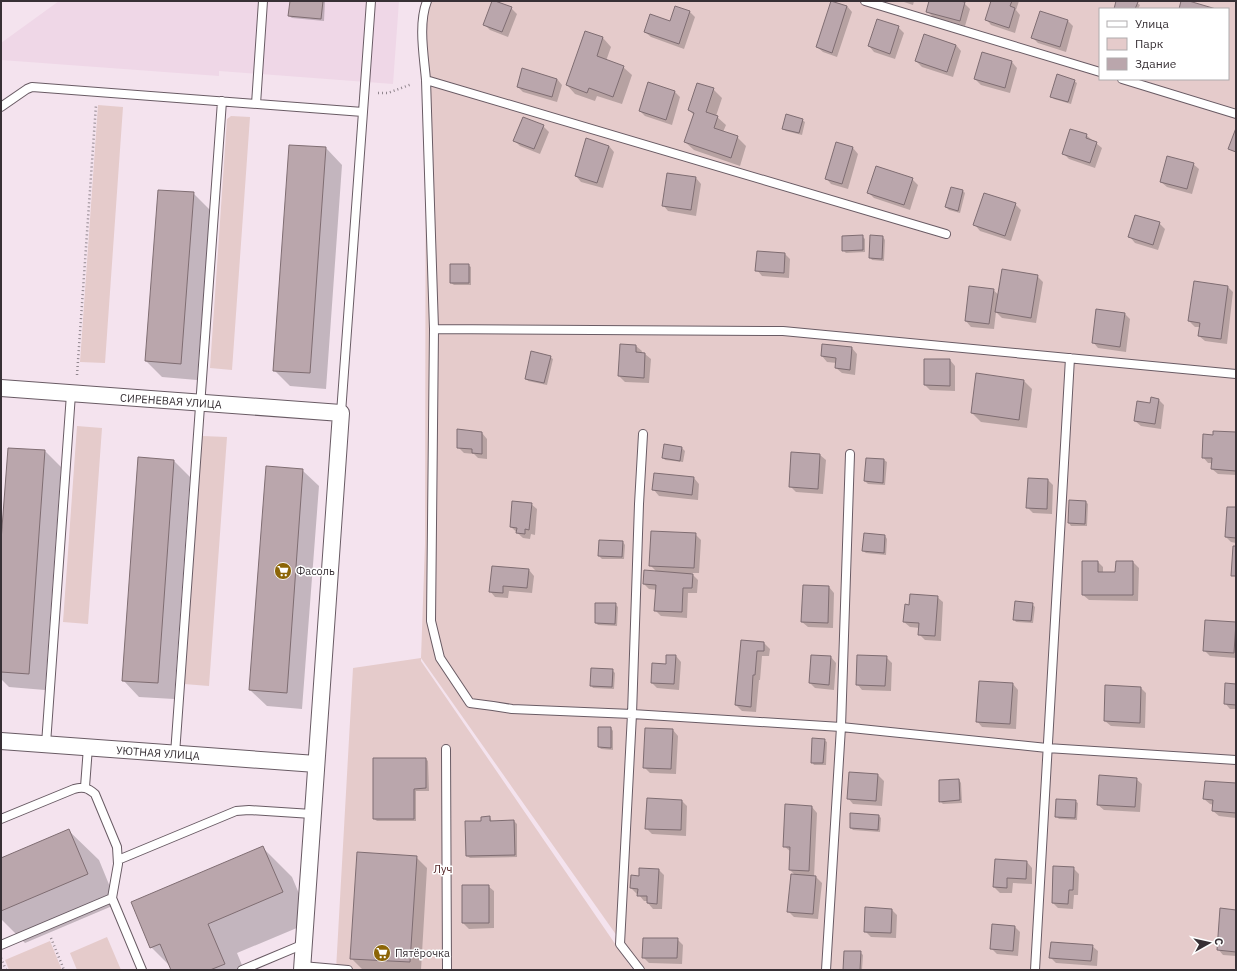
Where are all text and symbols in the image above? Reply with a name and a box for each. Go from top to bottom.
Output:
legend [1099,8,1229,80]
text: Улица [1135,16,1169,31]
text: Парк [1135,36,1164,51]
text: Здание [1135,56,1177,71]
street label: СИРЕНЕВАЯ УЛИЦА [120,390,222,412]
supermarket icon: Фасоль [273,561,293,581]
place label: Фасоль [296,564,335,578]
street label: УЮТНАЯ УЛИЦА [116,743,200,763]
park label: Луч [434,862,452,876]
north arrow [1189,923,1229,963]
text: С [1211,937,1226,946]
supermarket icon: Пятёрочка [372,943,392,963]
place label: Пятёрочка [395,946,450,960]

